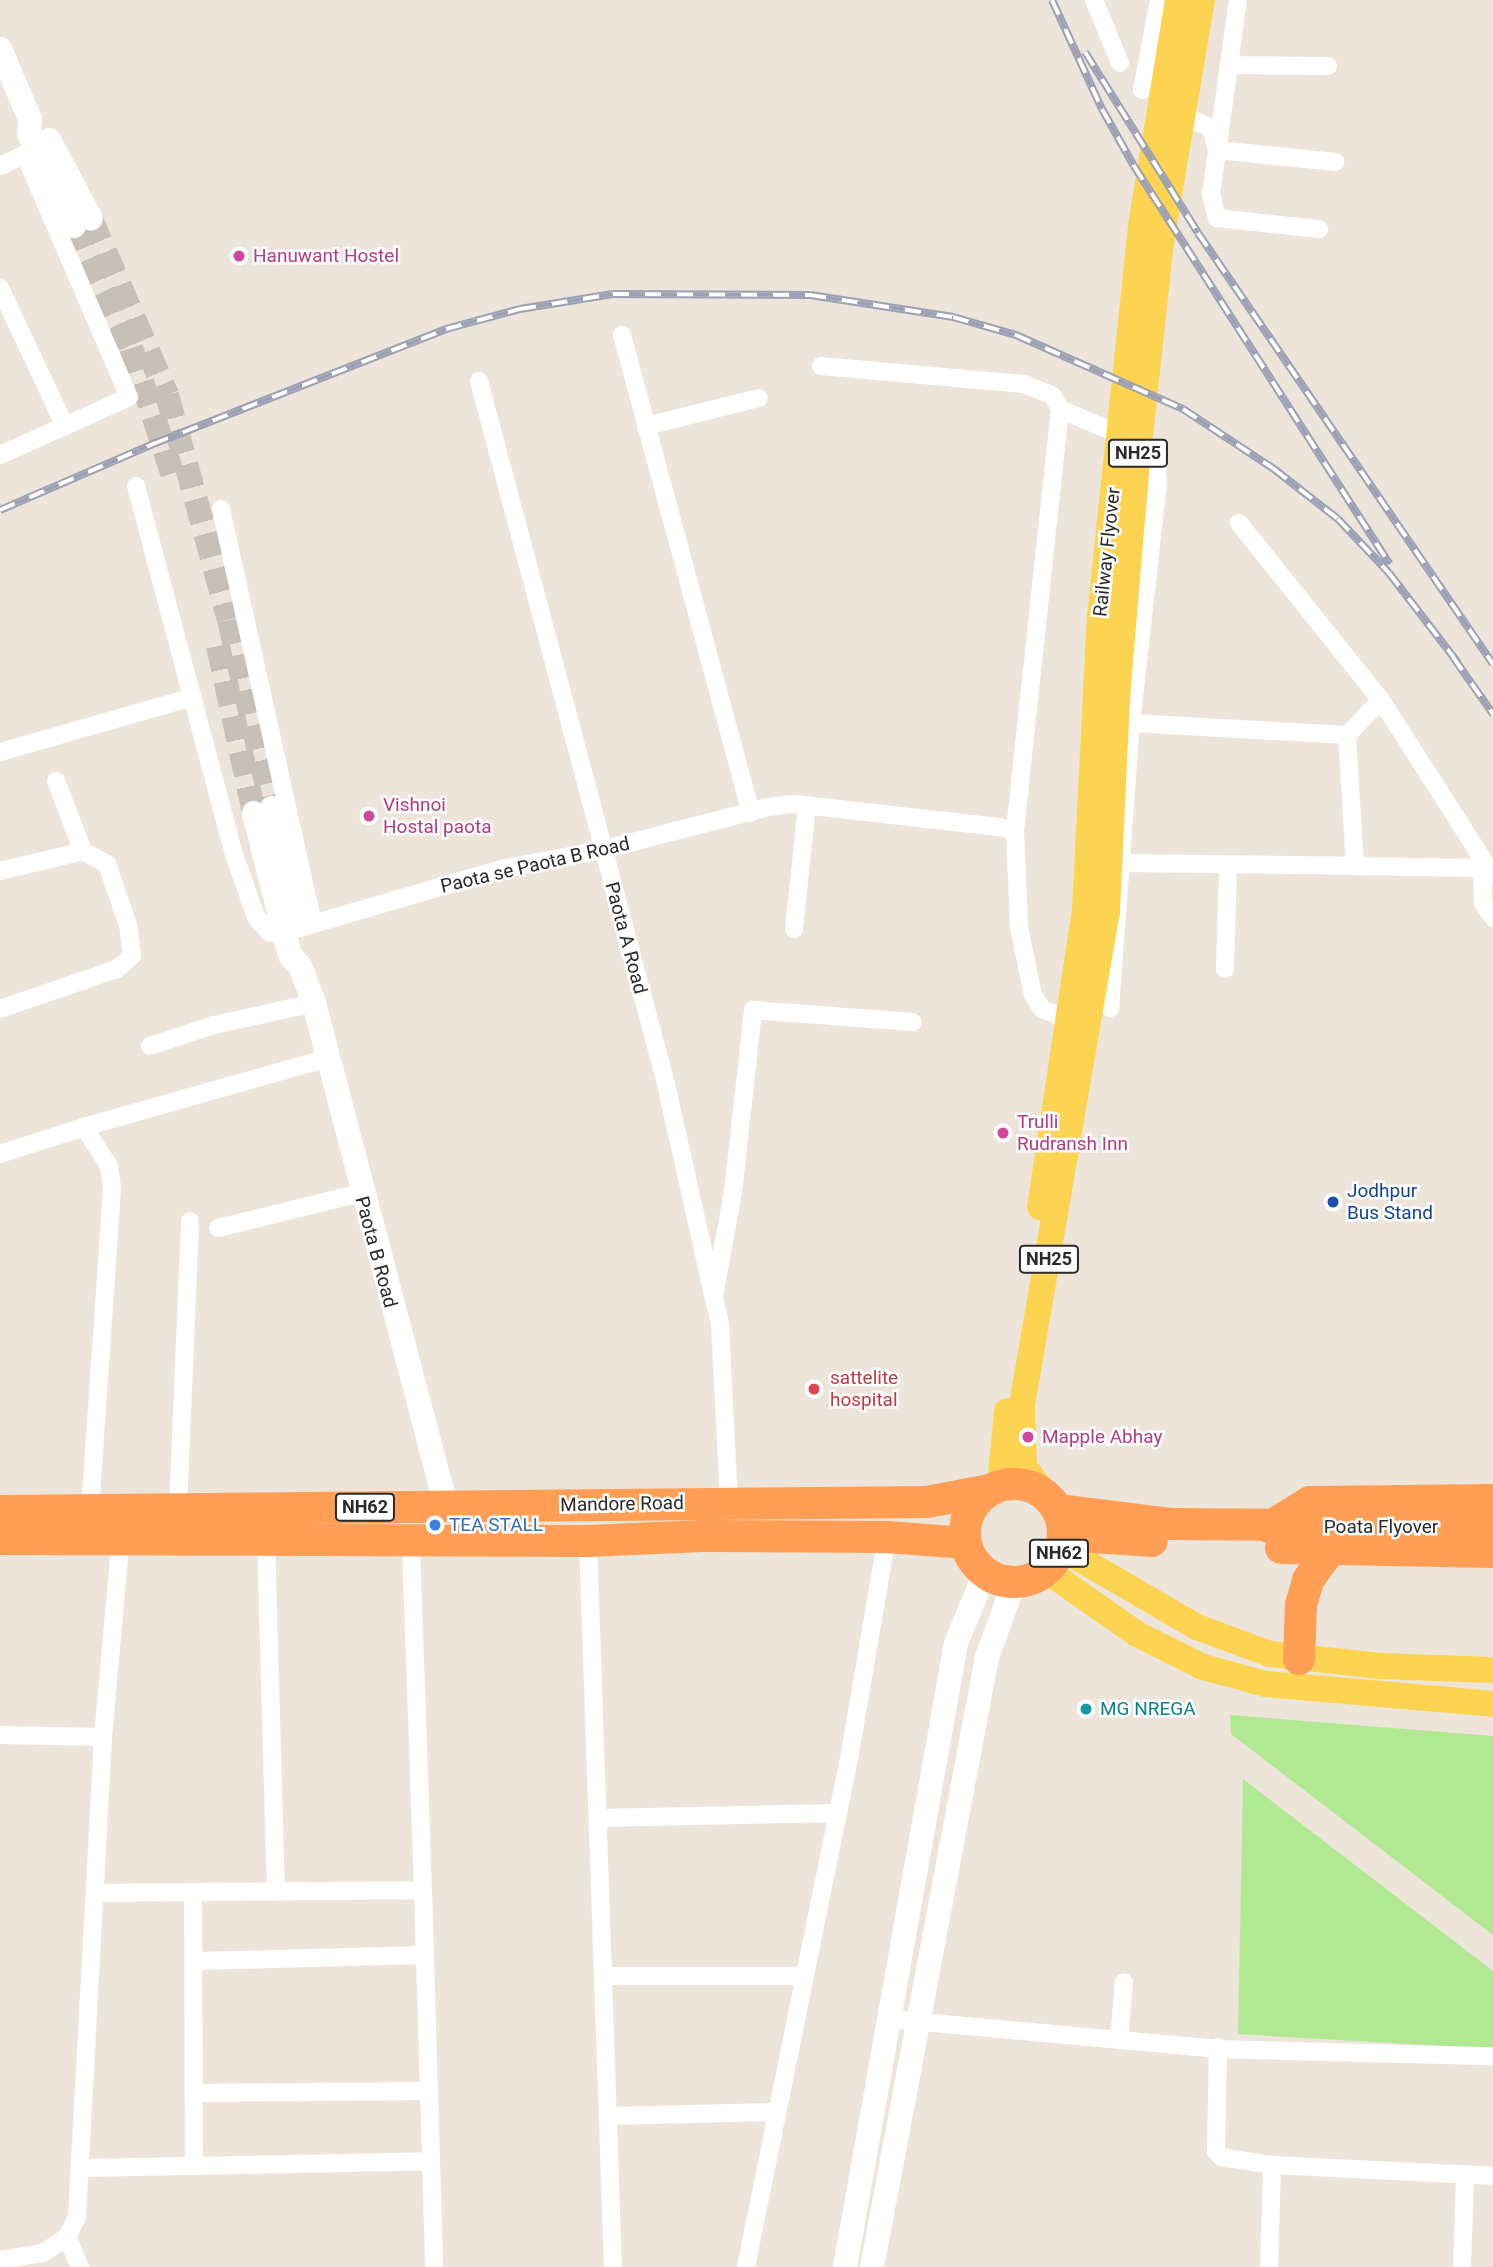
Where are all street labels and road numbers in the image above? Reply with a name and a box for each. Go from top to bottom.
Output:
road number: NH25 [1106,438,1170,467]
street label: Railway Flyover [1089,486,1125,618]
street label: Paota se Paota B Road [438,832,632,898]
street label: Paota A Road [600,879,652,997]
street label: Paota B Road [350,1194,402,1310]
road number: NH25 [1018,1244,1080,1274]
road number: NH62 [334,1492,396,1522]
street label: Mandore Road [560,1492,684,1516]
street label: Poata Flyover [1324,1516,1438,1538]
road number: NH62 [1028,1538,1090,1568]

